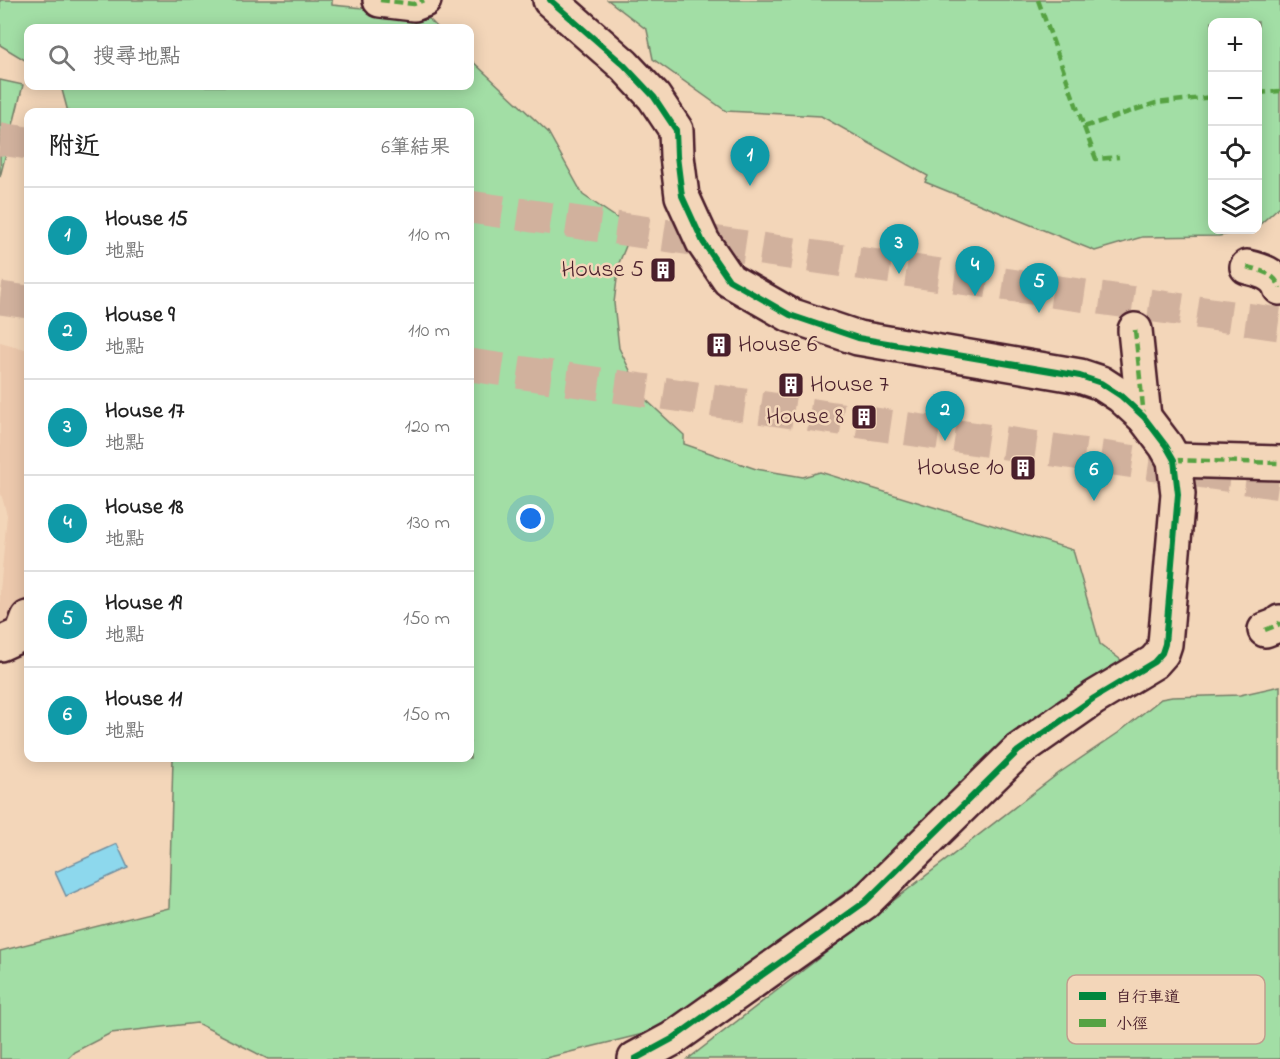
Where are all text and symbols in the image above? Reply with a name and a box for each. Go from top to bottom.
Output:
map controls [1208,18,1262,234]
button: + [1208,18,1262,72]
search box [24,24,474,90]
icon: search [45,41,78,74]
text: 搜尋地點 [93,42,181,74]
button: − [1208,72,1262,126]
button: locate [1208,126,1262,180]
text: 附近 [48,129,100,167]
text: 6筆結果 [381,134,450,163]
pin: 1 [730,136,770,186]
button: layers [1208,180,1262,234]
text: House 15 [105,204,188,236]
text: 1 [64,221,71,250]
text: 110 m [408,221,450,250]
pin: 3 [880,224,918,274]
text: 地點 [105,238,145,267]
pin: 4 [956,246,994,296]
place label: House 5 [561,253,644,288]
building icon: House 5 [648,255,678,285]
pin: 5 [1020,264,1058,313]
text: House 9 [105,300,175,332]
text: 2 [63,317,72,346]
text: 110 m [408,317,450,346]
place label: House 6 [738,328,818,363]
building icon: House 6 [704,330,734,360]
text: 地點 [105,334,145,363]
place label: House 7 [810,368,889,403]
building icon: House 7 [776,370,806,400]
pin: 2 [926,392,964,441]
text: House 17 [105,396,184,428]
place label: House 8 [766,400,844,435]
building icon: House 8 [849,402,879,432]
text: 3 [63,413,72,442]
text: 120 m [405,413,450,442]
text: 地點 [105,430,145,459]
place label: House 10 [917,451,1004,486]
pin: 6 [1074,452,1114,501]
building icon: House 10 [1008,453,1038,483]
text: House 18 [105,492,184,524]
your location [516,504,545,533]
text: 4 [63,509,72,538]
text: 130 m [406,509,450,538]
text: 地點 [105,526,145,555]
text: House 19 [105,588,182,620]
text: 5 [62,605,73,634]
text: 150 m [403,605,450,634]
text: 地點 [105,622,145,651]
text: House 11 [105,684,182,716]
text: 6 [63,701,72,730]
text: 150 m [403,701,450,730]
text: 地點 [105,718,145,747]
legend [1067,975,1265,1044]
text: 自行車道 [1116,986,1180,1010]
text: 小徑 [1116,1013,1148,1037]

